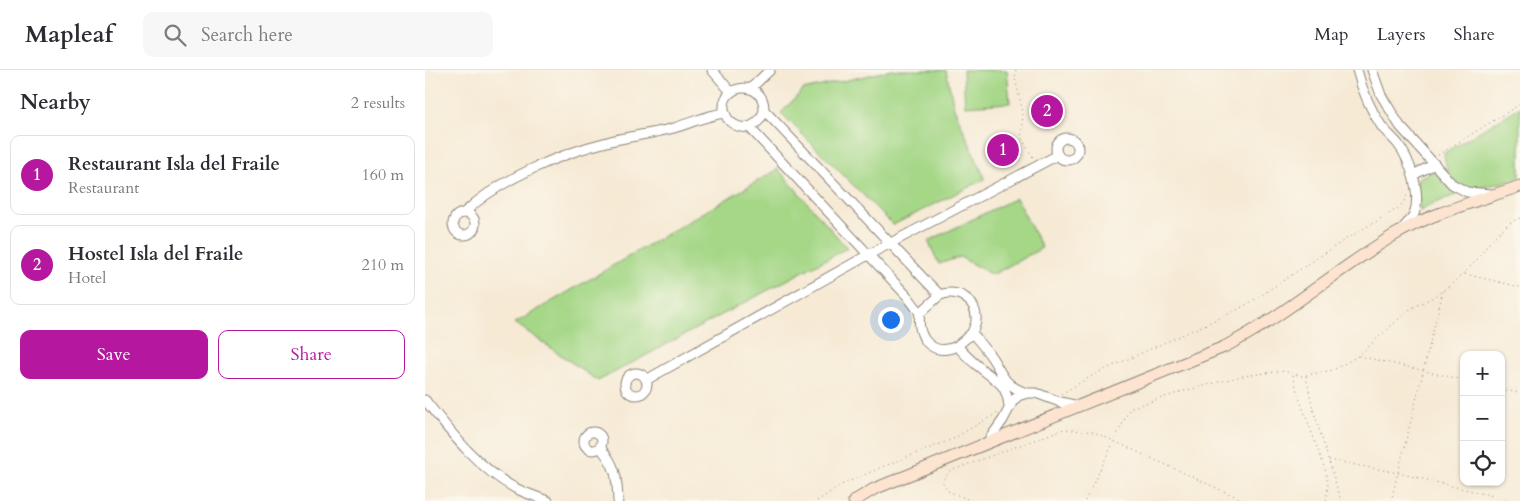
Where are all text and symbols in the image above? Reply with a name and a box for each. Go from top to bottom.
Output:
search box [143,12,493,57]
text: Mapleaf [25,18,113,51]
icon: search [161,21,189,49]
text: Search here [201,22,293,48]
text: Map [1314,22,1349,47]
text: Layers [1377,22,1426,47]
text: Share [1454,22,1495,47]
text: Nearby [20,88,91,117]
text: 2 results [351,92,405,114]
pin: 2 [1031,92,1063,130]
pin: 1 [987,131,1019,169]
text: Restaurant Isla del Fraile [68,151,280,177]
text: 1 [33,164,41,186]
text: 160 m [362,164,404,186]
text: Restaurant [68,177,139,199]
text: Hostel Isla del Fraile [68,241,243,267]
text: 2 [33,254,41,276]
text: 210 m [362,254,404,276]
text: Hotel [68,267,106,289]
your location [878,307,904,333]
button: Save [20,330,208,379]
button: Share [218,330,405,379]
map controls [1460,351,1505,486]
button: + [1460,351,1505,396]
button: − [1460,396,1505,441]
button: locate [1460,441,1505,486]

